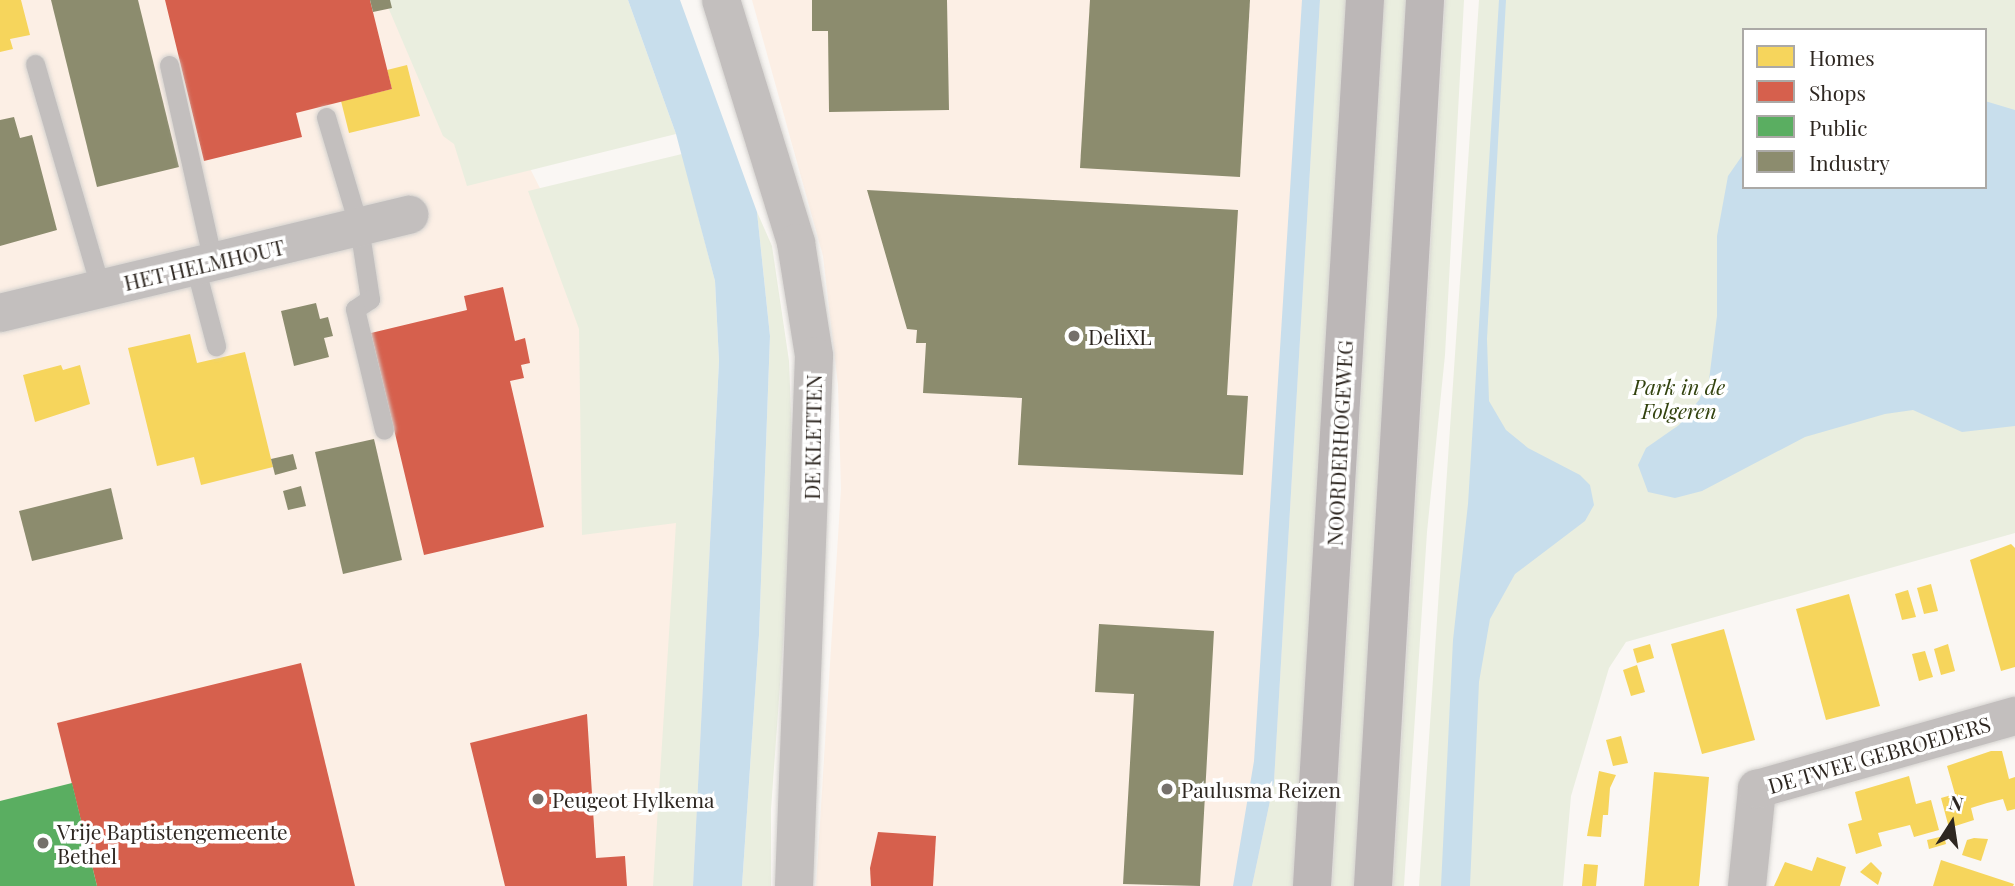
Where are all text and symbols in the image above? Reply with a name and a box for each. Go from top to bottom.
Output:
legend [1742,28,1987,189]
text: Homes [1809,43,1875,71]
text: Shops [1809,78,1866,106]
text: Public [1809,113,1867,141]
text: Industry [1809,148,1890,176]
street label: HET HELMHOUT [121,233,287,295]
place label: DeliXL [1088,323,1152,349]
marker: DeliXL [1066,328,1082,344]
street label: NOORDERHOGEWEG [1321,339,1357,547]
park label: Park in de Folgeren [1633,373,1725,423]
street label: DE KLETTEN [798,374,826,500]
street label: DE TWEE GEBROEDERS [1765,710,1993,798]
place label: Paulusma Reizen [1181,776,1341,802]
marker: Paulusma Reizen [1159,781,1175,797]
place label: Peugeot Hylkema [552,786,715,812]
north arrow [1917,788,1987,858]
text: N [1947,788,1966,817]
marker: Peugeot Hylkema [530,791,546,807]
place label: Vrije Baptistengemeente Bethel [57,818,288,868]
marker: Vrije Baptistengemeente Bethel [35,835,51,851]

